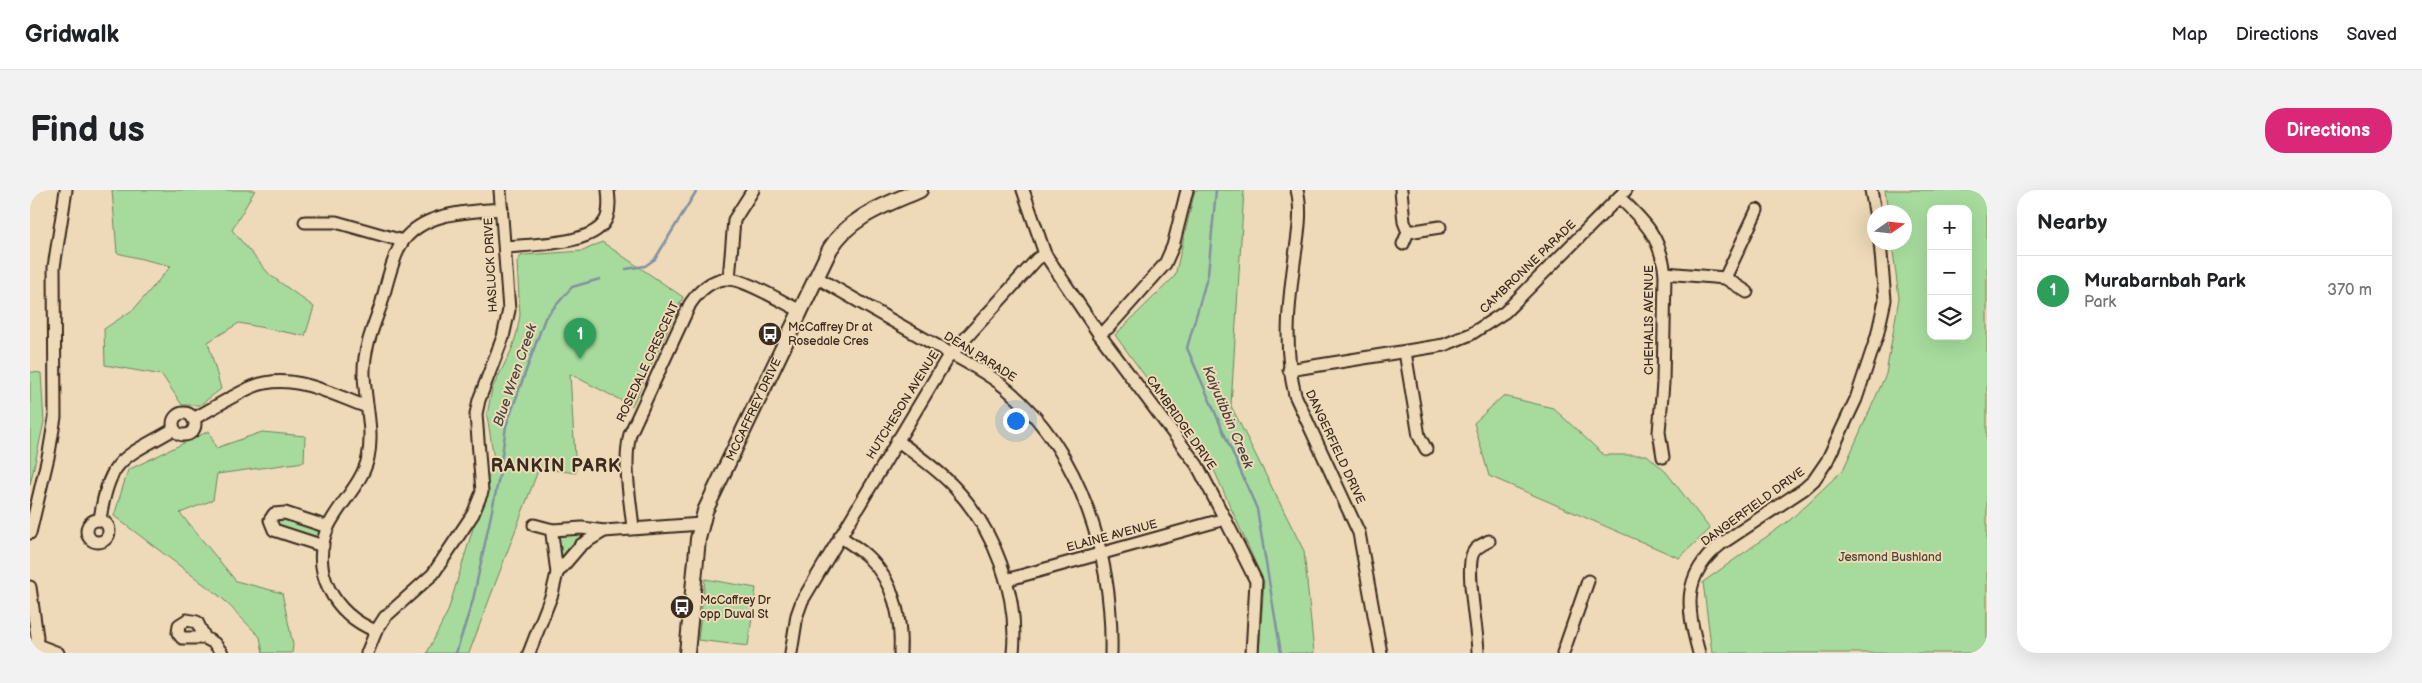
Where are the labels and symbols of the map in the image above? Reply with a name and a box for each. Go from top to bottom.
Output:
north arrow [1867,205,1912,250]
street label: HASLUCK DRIVE [481,217,501,313]
street label: CAMBRONNE PARADE [1477,217,1579,317]
street label: CHEHALIS AVENUE [1642,265,1657,375]
street label: ROSEDALE CRESCENT [613,299,683,425]
pin: 1 [564,318,596,359]
water label: Blue Wren Creek [489,320,541,429]
place label: McCaffrey Dr at Rosedale Cres [788,320,873,349]
bus stop icon: McCaffrey Dr at Rosedale Cres [757,321,783,347]
street label: DEAN PARADE [941,329,1019,385]
street label: HUTCHESON AVENUE [863,348,943,462]
street label: MCCAFFREY DRIVE [723,355,784,463]
water label: Kaiyutibbin Creek [1199,363,1258,472]
street label: CAMBRIDGE DRIVE [1143,373,1219,473]
street label: DANGERFIELD DRIVE [1302,388,1368,507]
your location [1003,408,1029,434]
district label: RANKIN PARK [491,456,621,477]
street label: DANGERFIELD DRIVE [1698,464,1808,550]
street label: ELAINE AVENUE [1065,517,1159,555]
park label: Jesmond Bushland [1838,550,1942,565]
place label: McCaffrey Dr opp Duval St [700,593,771,622]
bus stop icon: McCaffrey Dr opp Duval St [669,594,695,620]

